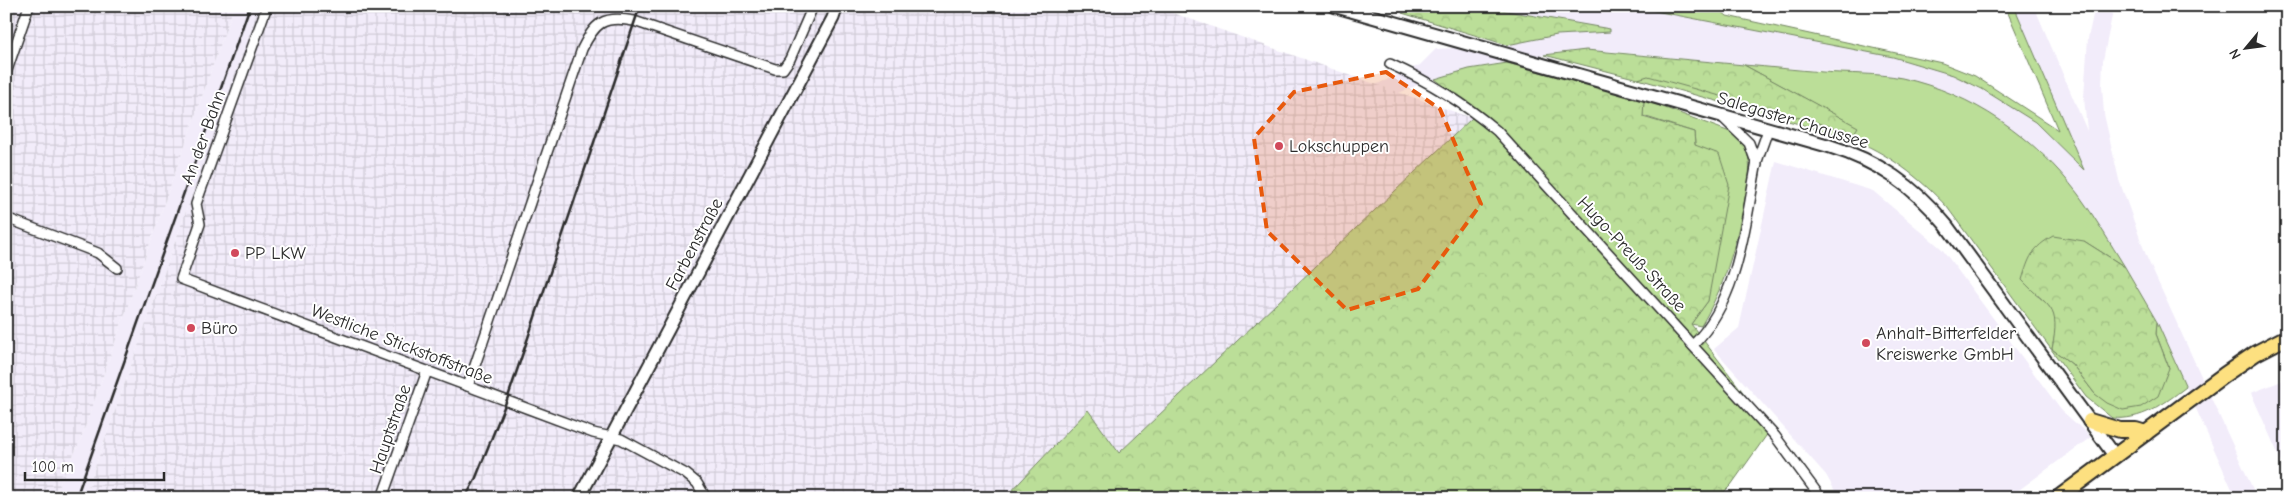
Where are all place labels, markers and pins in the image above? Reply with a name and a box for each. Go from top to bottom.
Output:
place label: Lokschuppen [1289,136,1389,157]
marker: Lokschuppen [1273,140,1285,152]
place label: PP LKW [245,243,306,264]
marker: PP LKW [229,247,241,259]
place label: Büro [201,318,238,339]
marker: Büro [185,322,197,334]
place label: Anhalt-Bitterfelder Kreiswerke GmbH [1876,323,2017,365]
marker: Anhalt-Bitterfelder Kreiswerke GmbH [1860,337,1872,349]

